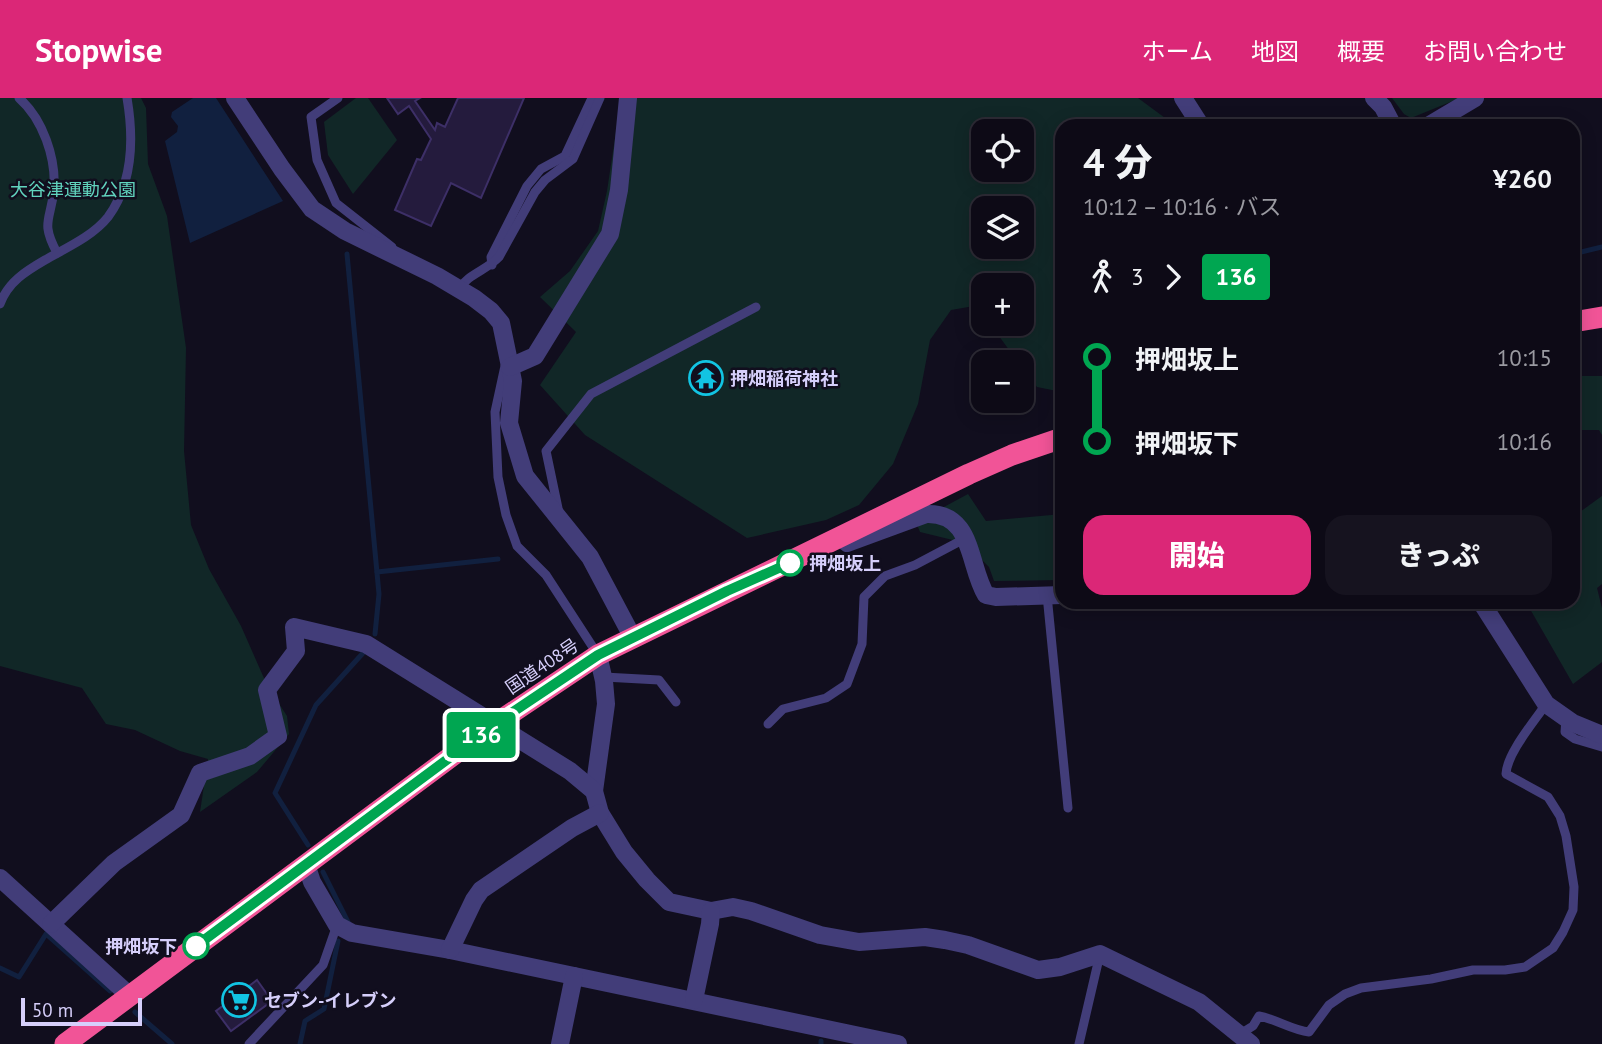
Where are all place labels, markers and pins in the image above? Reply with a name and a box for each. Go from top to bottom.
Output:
temple icon: 押畑稲荷神社 [687,359,725,397]
place label: 押畑稲荷神社 [730,367,838,390]
marker: 押畑坂上 [777,550,803,576]
place label: 押畑坂上 [809,552,881,575]
marker: 押畑坂下 [183,933,209,959]
place label: 押畑坂下 [105,935,177,958]
supermarket icon: セブン-イレブン [220,981,258,1019]
place label: セブン-イレブン [264,989,396,1012]

